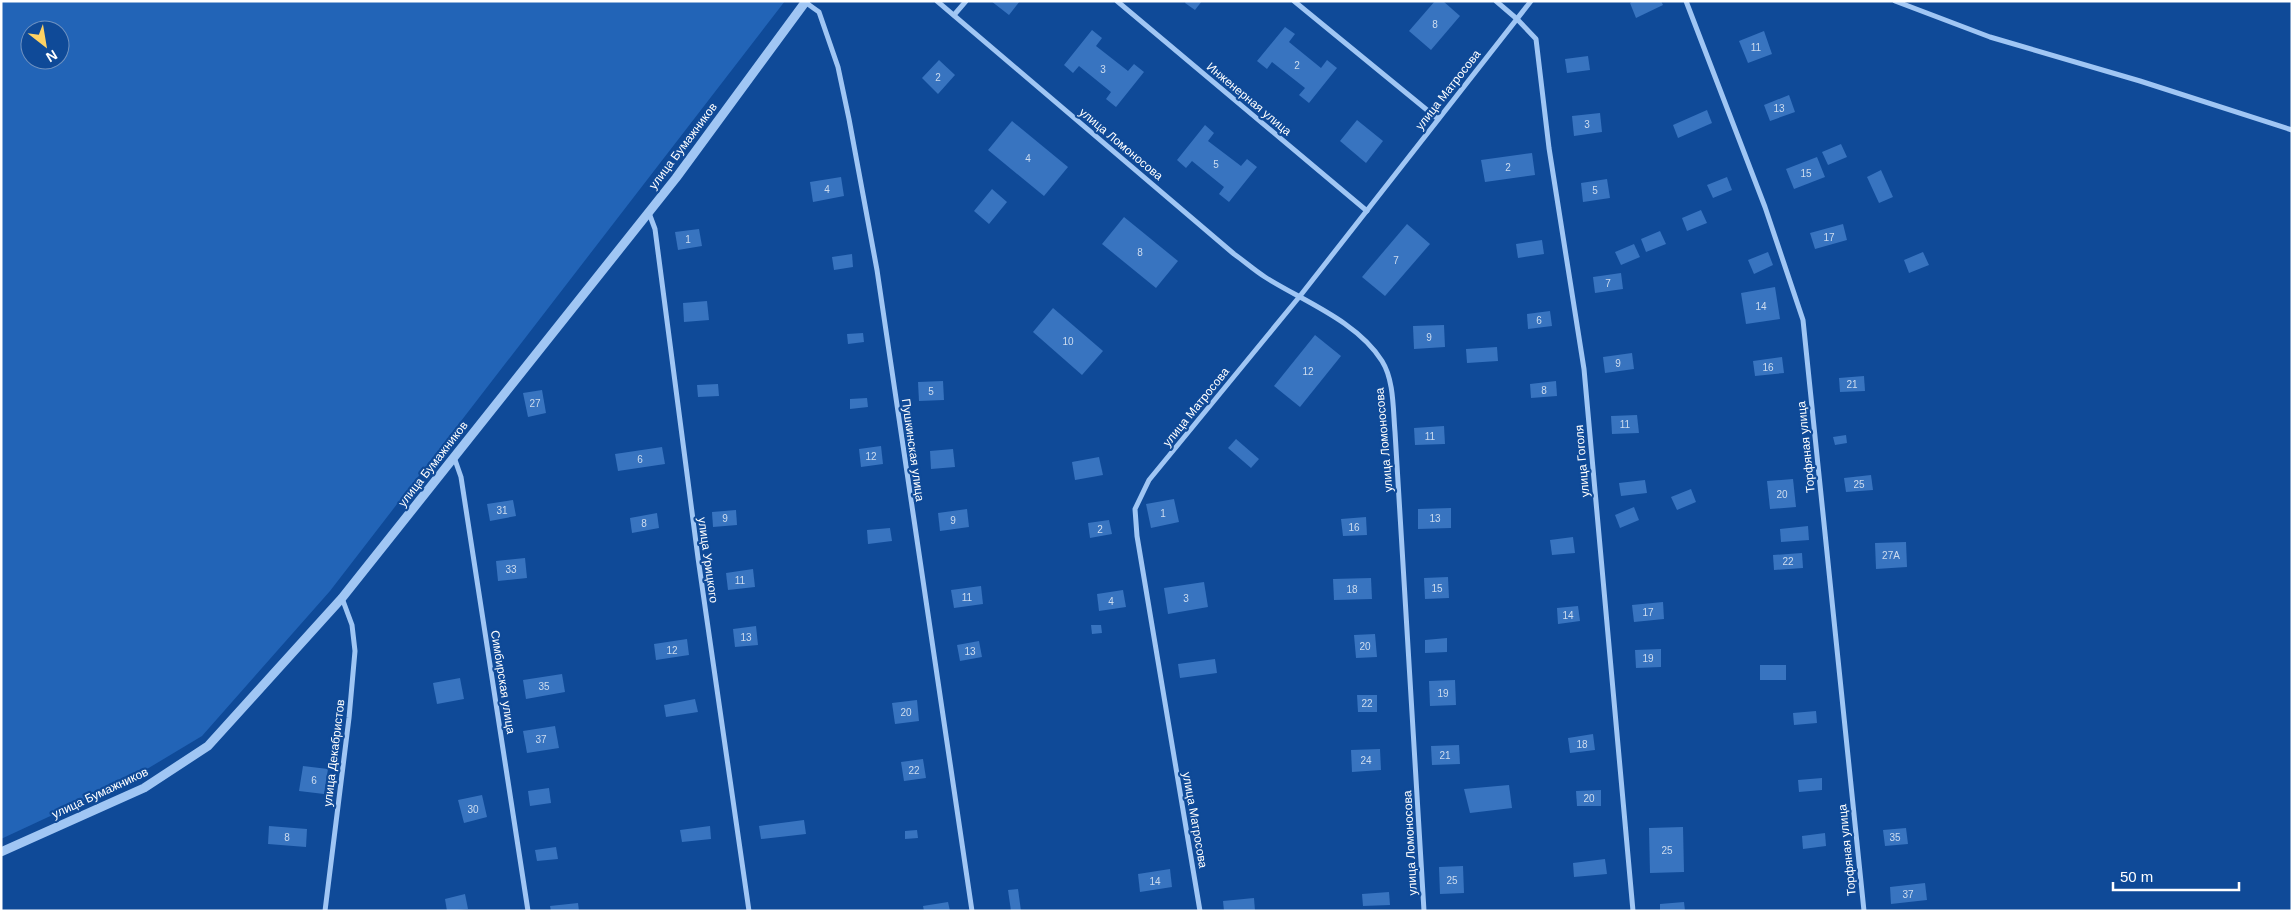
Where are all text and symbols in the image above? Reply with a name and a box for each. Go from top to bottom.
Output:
house number: 8 [1432,19,1438,30]
north arrow [20,20,70,70]
house number: 11 [1751,42,1762,53]
text: N [43,47,60,66]
street label: улица Матросова [1412,47,1484,133]
street label: Инженерная улица [1204,60,1294,139]
house number: 2 [1294,60,1300,71]
house number: 3 [1100,64,1106,75]
house number: 2 [935,72,941,83]
street label: улица Бумажников [646,100,720,192]
house number: 13 [1773,103,1785,114]
street label: улица Ломоносова [1076,105,1166,183]
house number: 3 [1584,119,1590,130]
house number: 4 [1025,153,1031,164]
house number: 5 [1213,159,1219,170]
house number: 2 [1505,162,1511,173]
house number: 15 [1800,168,1812,179]
house number: 4 [824,184,830,195]
house number: 5 [1592,185,1598,196]
house number: 17 [1823,232,1835,243]
house number: 1 [685,234,691,245]
house number: 8 [1137,247,1143,258]
house number: 7 [1393,255,1399,266]
house number: 7 [1605,278,1611,289]
house number: 14 [1755,301,1767,312]
house number: 6 [1536,315,1542,326]
house number: 9 [1426,332,1432,343]
house number: 10 [1062,336,1074,347]
house number: 9 [1615,358,1621,369]
house number: 16 [1762,362,1774,373]
street label: улица Матросова [1160,364,1232,449]
house number: 12 [1302,366,1314,377]
house number: 21 [1846,379,1858,390]
house number: 8 [1541,385,1547,396]
house number: 5 [928,386,934,397]
street label: улица Ломоносова [1372,387,1396,493]
house number: 27 [529,398,541,409]
street label: Пушкинская улица [899,398,927,503]
street label: Торфяная улица [1794,400,1818,494]
street label: улица Бумажников [395,419,471,509]
house number: 11 [1620,419,1631,430]
street label: улица Гоголя [1572,424,1592,498]
house number: 11 [1425,431,1436,442]
house number: 12 [865,451,877,462]
house number: 6 [637,454,643,465]
house number: 25 [1853,479,1865,490]
house number: 20 [1776,489,1788,500]
house number: 31 [496,505,508,516]
house number: 1 [1160,508,1166,519]
house number: 9 [722,513,728,524]
house number: 13 [1429,513,1441,524]
house number: 9 [950,515,956,526]
street label: улица Урицкого [695,516,721,604]
house number: 8 [641,518,647,529]
house number: 16 [1348,522,1360,533]
house number: 2 [1097,524,1103,535]
house number: 27А [1882,550,1900,561]
house number: 22 [1782,556,1794,567]
house number: 33 [505,564,517,575]
house number: 11 [735,575,746,586]
house number: 15 [1431,583,1443,594]
house number: 18 [1346,584,1358,595]
house number: 11 [962,592,973,603]
house number: 3 [1183,593,1189,604]
house number: 4 [1108,596,1114,607]
house number: 17 [1642,607,1654,618]
house number: 14 [1562,610,1574,621]
street label: Симбирская улица [488,629,518,735]
house number: 13 [740,632,752,643]
house number: 20 [1359,641,1371,652]
house number: 12 [666,645,678,656]
house number: 13 [964,646,976,657]
house number: 19 [1642,653,1654,664]
house number: 35 [538,681,550,692]
house number: 19 [1437,688,1449,699]
house number: 22 [1361,698,1373,709]
street label: улица Декабристов [320,699,348,807]
house number: 20 [900,707,912,718]
house number: 37 [535,734,547,745]
house number: 18 [1576,739,1588,750]
house number: 21 [1439,750,1451,761]
house number: 24 [1360,755,1372,766]
street label: улица Бумажников [50,765,150,821]
house number: 22 [908,765,920,776]
street label: улица Матросова [1180,771,1210,870]
house number: 6 [311,775,317,786]
street label: улица Ломоносова [1400,790,1420,896]
house number: 20 [1583,793,1595,804]
street label: Торфяная улица [1835,803,1859,897]
house number: 30 [467,804,479,815]
house number: 8 [284,832,290,843]
house number: 35 [1889,832,1901,843]
house number: 25 [1661,845,1673,856]
scale bar [2113,860,2239,892]
text: 50 m [2120,868,2153,885]
house number: 25 [1446,875,1458,886]
house number: 14 [1149,876,1161,887]
house number: 37 [1902,889,1914,900]

